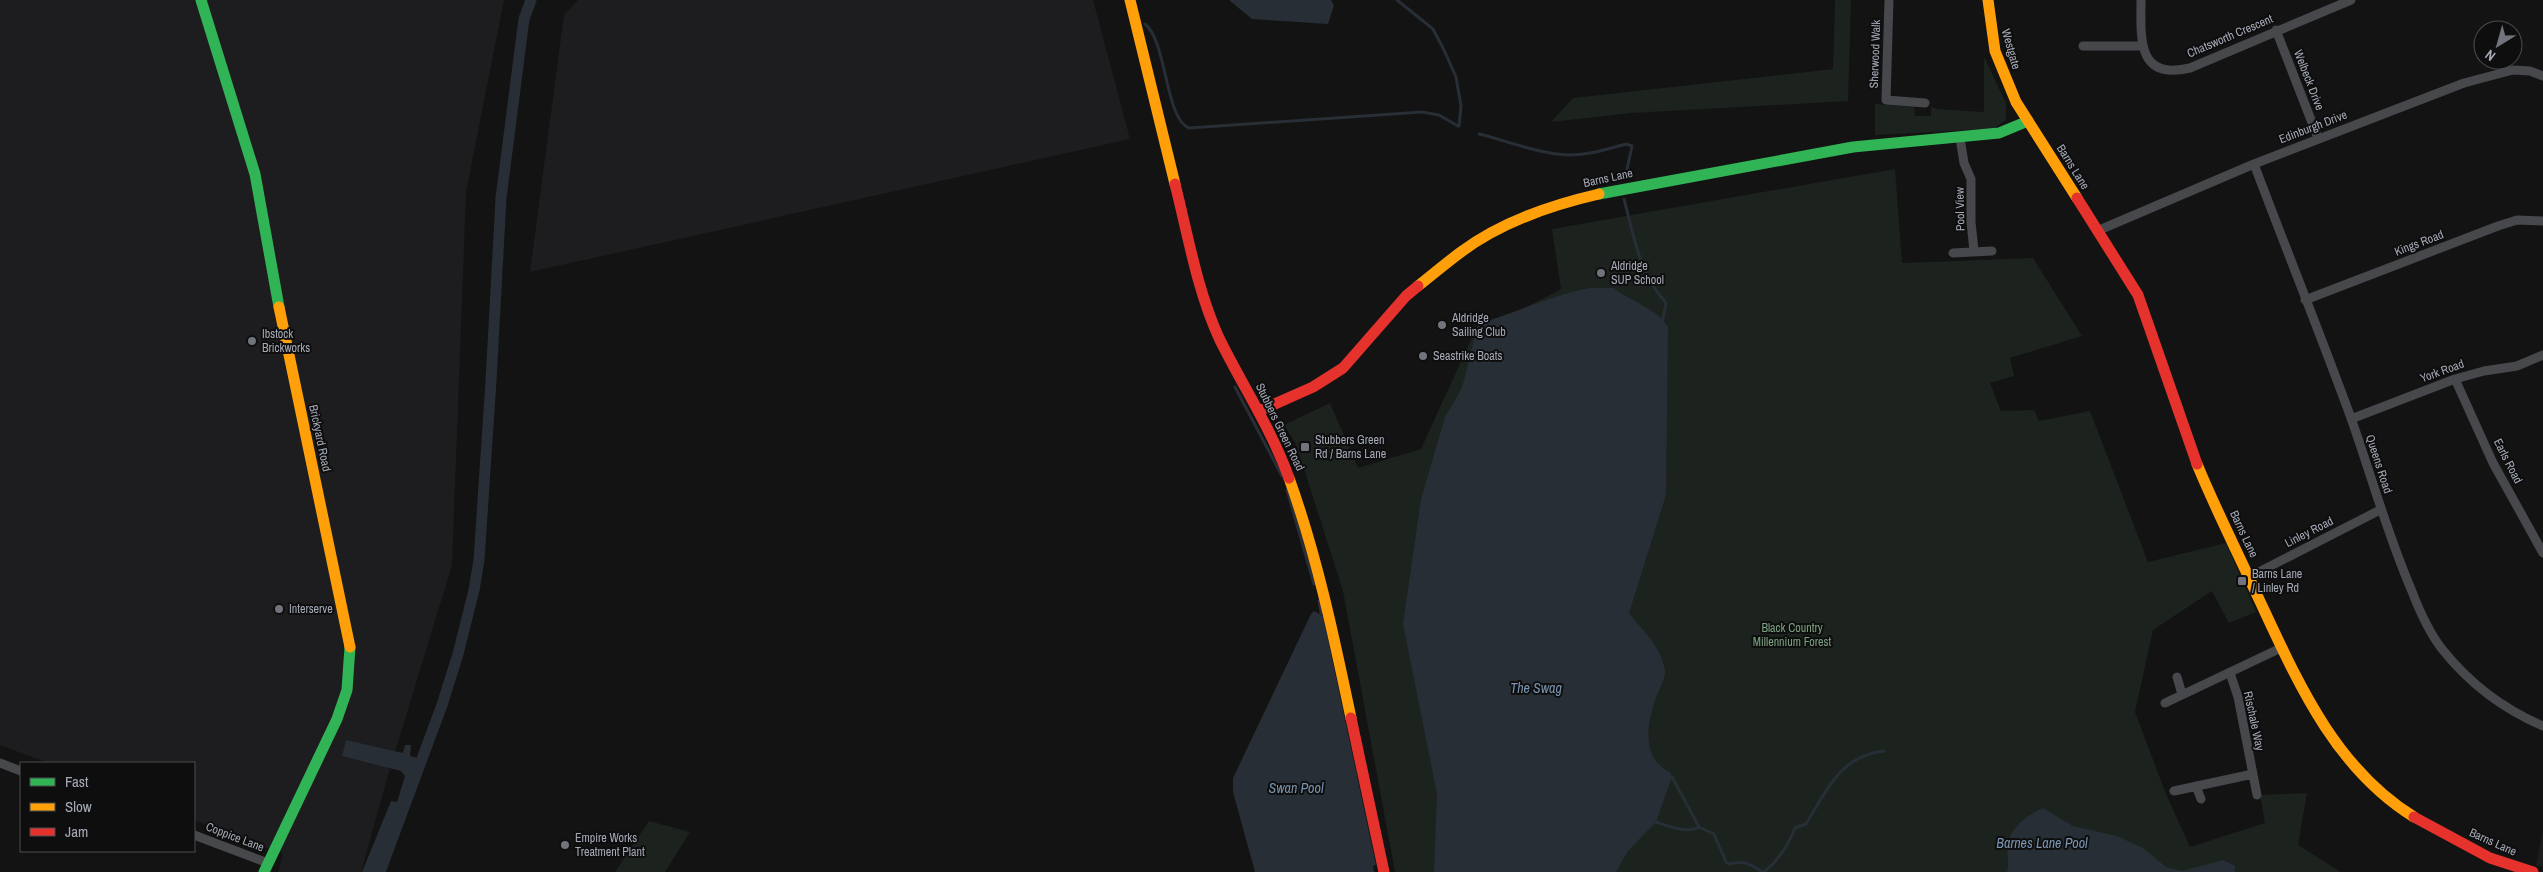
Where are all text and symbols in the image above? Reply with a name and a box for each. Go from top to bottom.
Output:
street label: Chatsworth Crescent [2185,11,2276,61]
street label: Sherwood Walk [1866,19,1884,89]
north arrow [2473,20,2523,70]
street label: Westgate [1998,27,2024,71]
text: N [2481,46,2499,65]
street label: Welbeck Drive [2290,47,2328,113]
street label: Edinburgh Drive [2277,107,2349,147]
street label: Barns Lane [2053,141,2093,193]
street label: Barns Lane [1582,165,1634,191]
street label: Pool View [1952,186,1968,231]
street label: Kings Road [2392,226,2446,260]
place label: Aldridge SUP School [1610,258,1664,288]
marker: Aldridge SUP School [1595,267,1607,279]
place label: Aldridge Sailing Club [1451,310,1506,340]
marker: Aldridge Sailing Club [1436,319,1448,331]
place label: Ibstock Brickworks [262,326,310,356]
marker: Ibstock Brickworks [246,335,258,347]
place label: Seastrike Boats [1433,348,1503,364]
marker: Seastrike Boats [1417,350,1429,362]
street label: York Road [2418,356,2466,386]
street label: Stubbers Green Road [1252,380,1308,474]
street label: Brickyard Road [305,403,335,473]
place label: Stubbers Green Rd / Barns Lane [1315,432,1386,462]
street label: Queens Road [2362,433,2396,495]
street label: Earls Road [2490,436,2526,486]
marker: Stubbers Green Rd / Barns Lane [1299,441,1311,453]
street label: Barns Lane [2226,508,2262,560]
street label: Linley Road [2282,513,2336,551]
place label: Barns Lane / Linley Rd [2252,566,2302,596]
marker: Barns Lane / Linley Rd [2236,575,2248,587]
place label: Interserve [289,601,333,617]
marker: Interserve [273,603,285,615]
park label: Black Country Millennium Forest [1753,620,1831,650]
water label: The Swag [1510,679,1562,697]
street label: Rischale Way [2240,690,2268,752]
legend [20,762,195,852]
text: Fast [65,771,89,792]
water label: Swan Pool [1269,779,1324,797]
text: Slow [65,796,92,817]
street label: Coppice Lane [204,819,266,855]
text: Jam [65,821,88,842]
street label: Barns Lane [2467,824,2519,860]
place label: Empire Works Treatment Plant [575,830,645,860]
water label: Barnes Lane Pool [1996,834,2088,852]
marker: Empire Works Treatment Plant [559,839,571,851]

